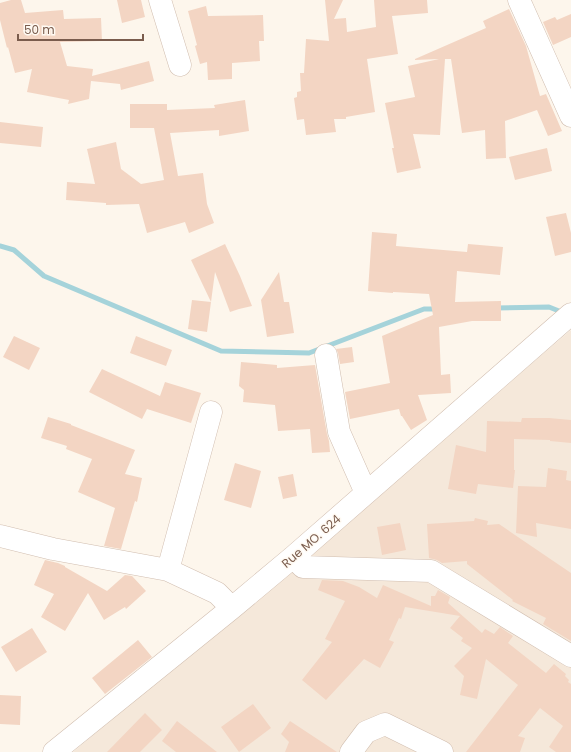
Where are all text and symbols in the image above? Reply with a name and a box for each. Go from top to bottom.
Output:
scale bar [18,16,143,42]
text: 50 m [24,21,55,38]
street label: Rue MO. 624 [278,510,345,571]

